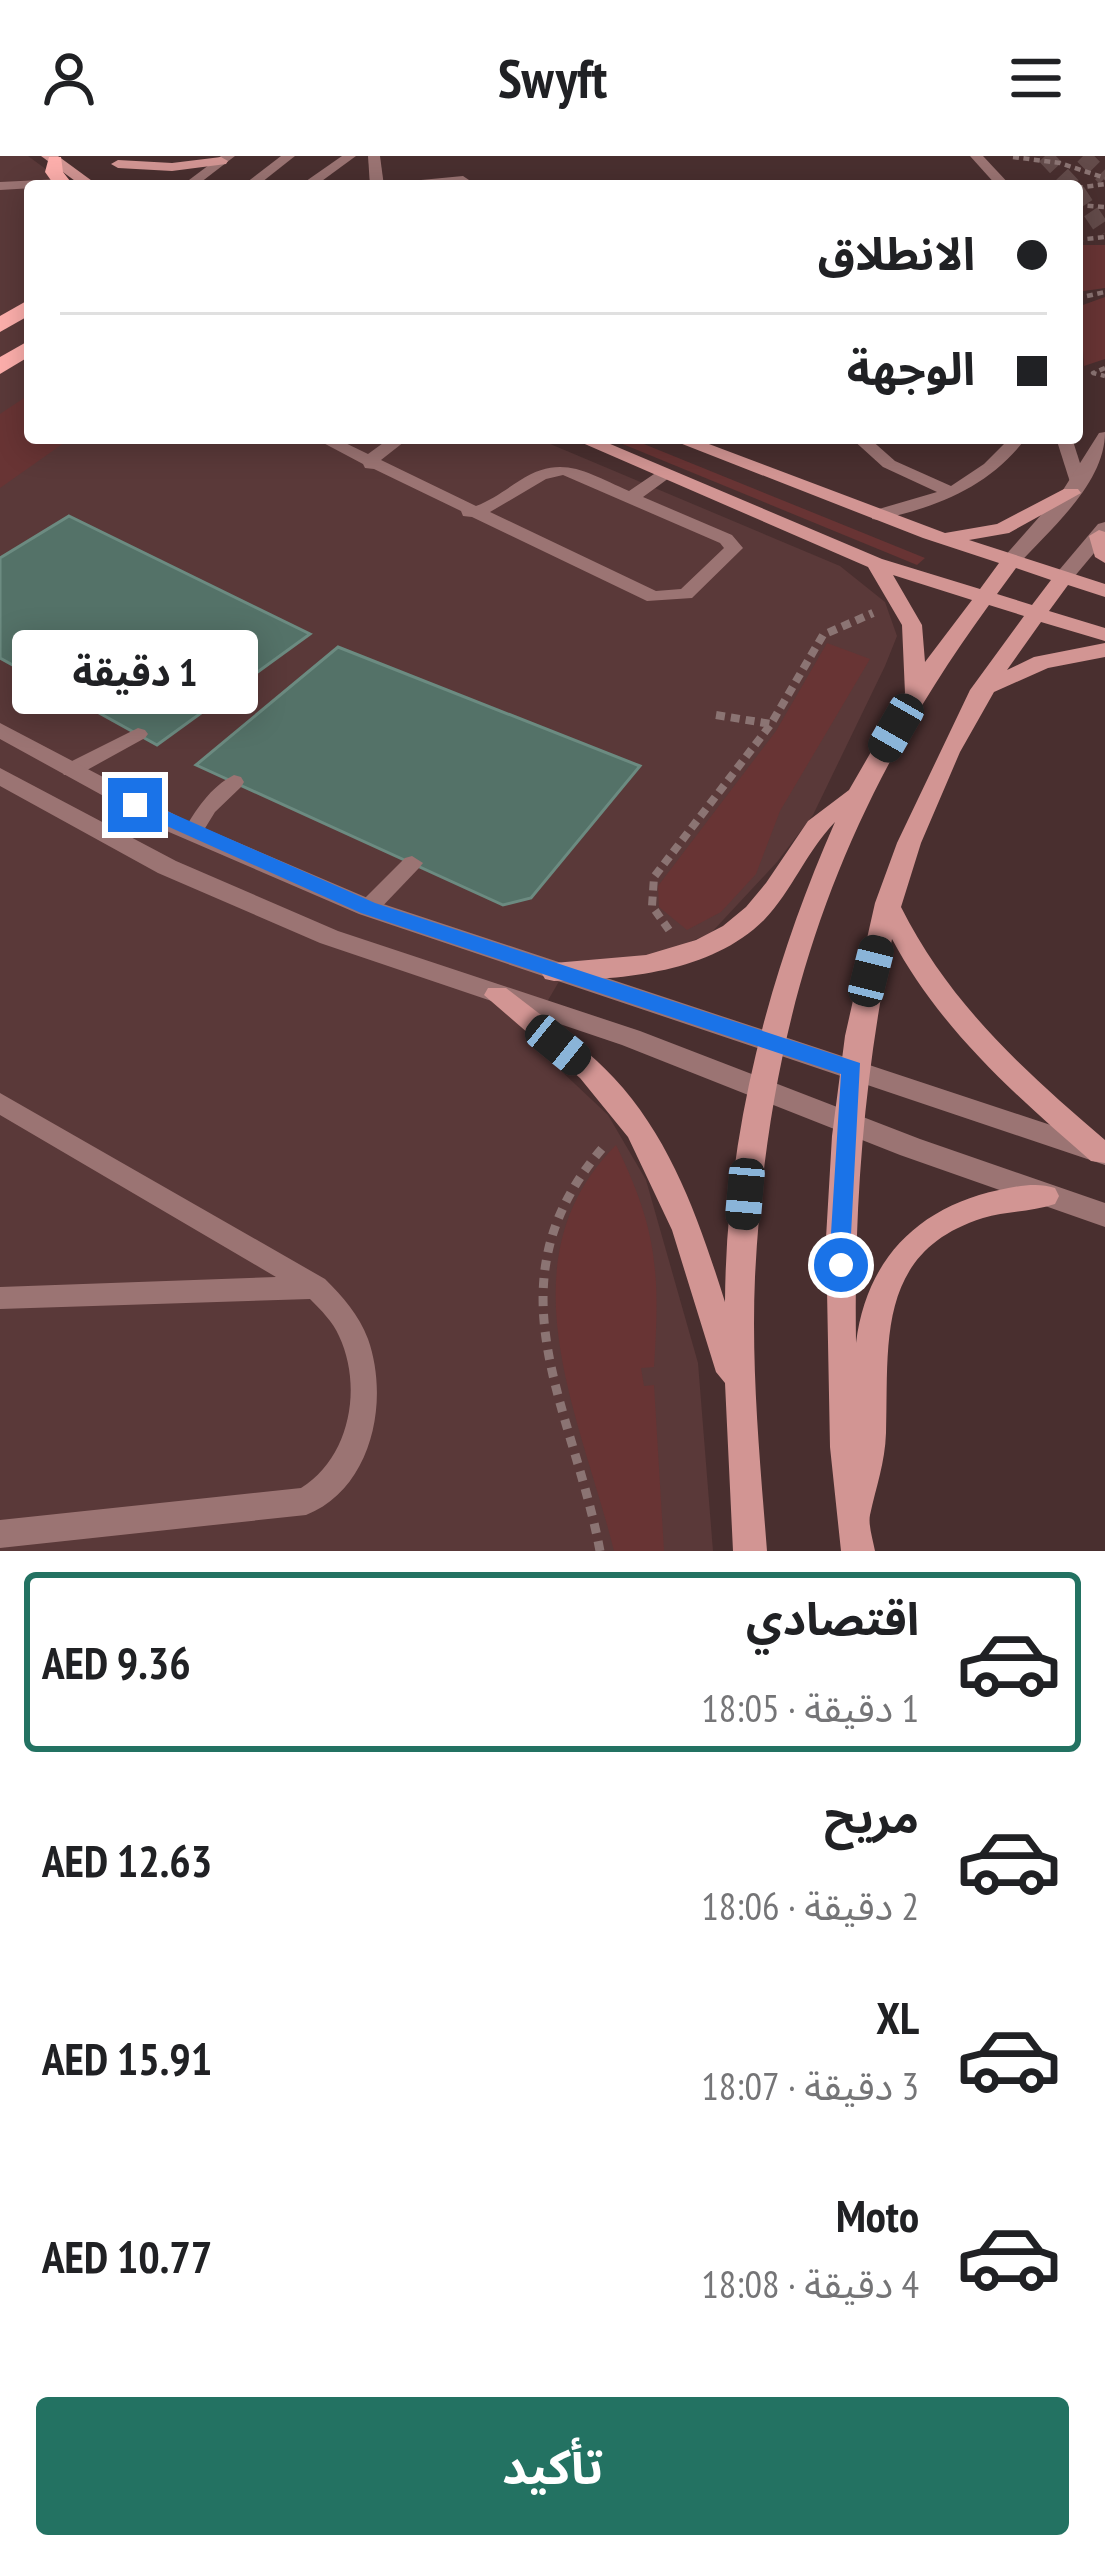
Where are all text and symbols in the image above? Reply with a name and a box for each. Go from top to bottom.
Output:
text: Swyft [498,43,607,113]
icon: person [36,45,102,111]
icon: menu [1003,45,1069,111]
text: الانطلاق [818,224,975,282]
text: الوجهة [847,339,975,397]
callout: 1 دقيقة [12,631,258,715]
text: 1 دقيقة [73,646,197,697]
car [862,688,930,768]
route end [108,778,162,832]
car [845,932,897,1010]
car [519,1008,597,1082]
car [724,1157,766,1231]
route start [814,1238,868,1292]
text: اقتصادي [746,1589,919,1647]
icon: car [955,1608,1063,1716]
text: AED 9.36 [42,1633,191,1691]
text: 1 دقيقة · 18:05 [701,1682,919,1733]
text: مريح [824,1787,919,1845]
icon: car [955,1806,1063,1914]
text: AED 12.63 [42,1831,212,1889]
text: 2 دقيقة · 18:06 [701,1880,919,1931]
text: XL [876,1988,919,2046]
icon: car [955,2004,1063,2112]
text: AED 15.91 [42,2029,212,2087]
text: 3 دقيقة · 18:07 [701,2060,919,2111]
text: Moto [836,2186,919,2244]
icon: car [955,2202,1063,2310]
text: AED 10.77 [42,2227,212,2285]
text: 4 دقيقة · 18:08 [701,2258,919,2309]
button: تأكيد [36,2397,1069,2535]

